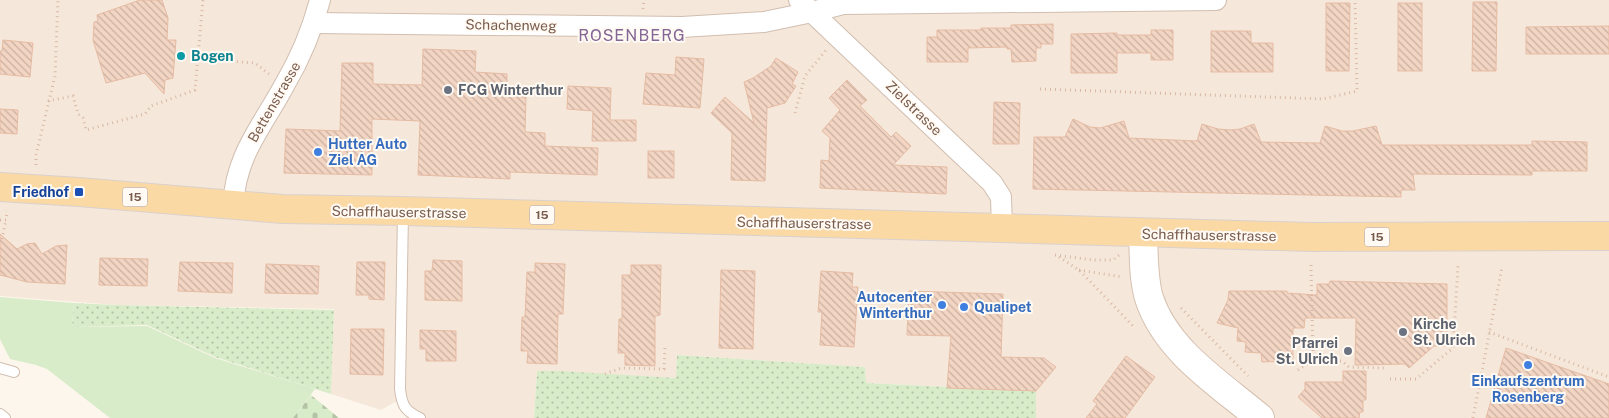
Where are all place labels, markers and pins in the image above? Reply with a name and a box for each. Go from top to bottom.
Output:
place label: Bogen [191,48,234,64]
marker: Bogen [175,50,187,62]
place label: FCG Winterthur [458,82,563,98]
marker: FCG Winterthur [442,84,454,96]
place label: Hutter Auto Ziel AG [328,136,407,168]
marker: Hutter Auto Ziel AG [312,146,324,158]
place label: Friedhof [13,184,69,200]
marker: Friedhof [73,186,85,198]
place label: Autocenter Winterthur [857,289,932,321]
marker: Autocenter Winterthur [936,299,948,311]
place label: Qualipet [974,299,1032,315]
marker: Qualipet [958,301,970,313]
place label: Kirche St. Ulrich [1413,316,1475,348]
marker: Kirche St. Ulrich [1397,326,1409,338]
place label: Pfarrei St. Ulrich [1276,335,1338,367]
marker: Pfarrei St. Ulrich [1342,345,1354,357]
marker: Einkaufszentrum Rosenberg [1522,359,1534,371]
place label: Einkaufszentrum Rosenberg [1471,373,1585,405]

